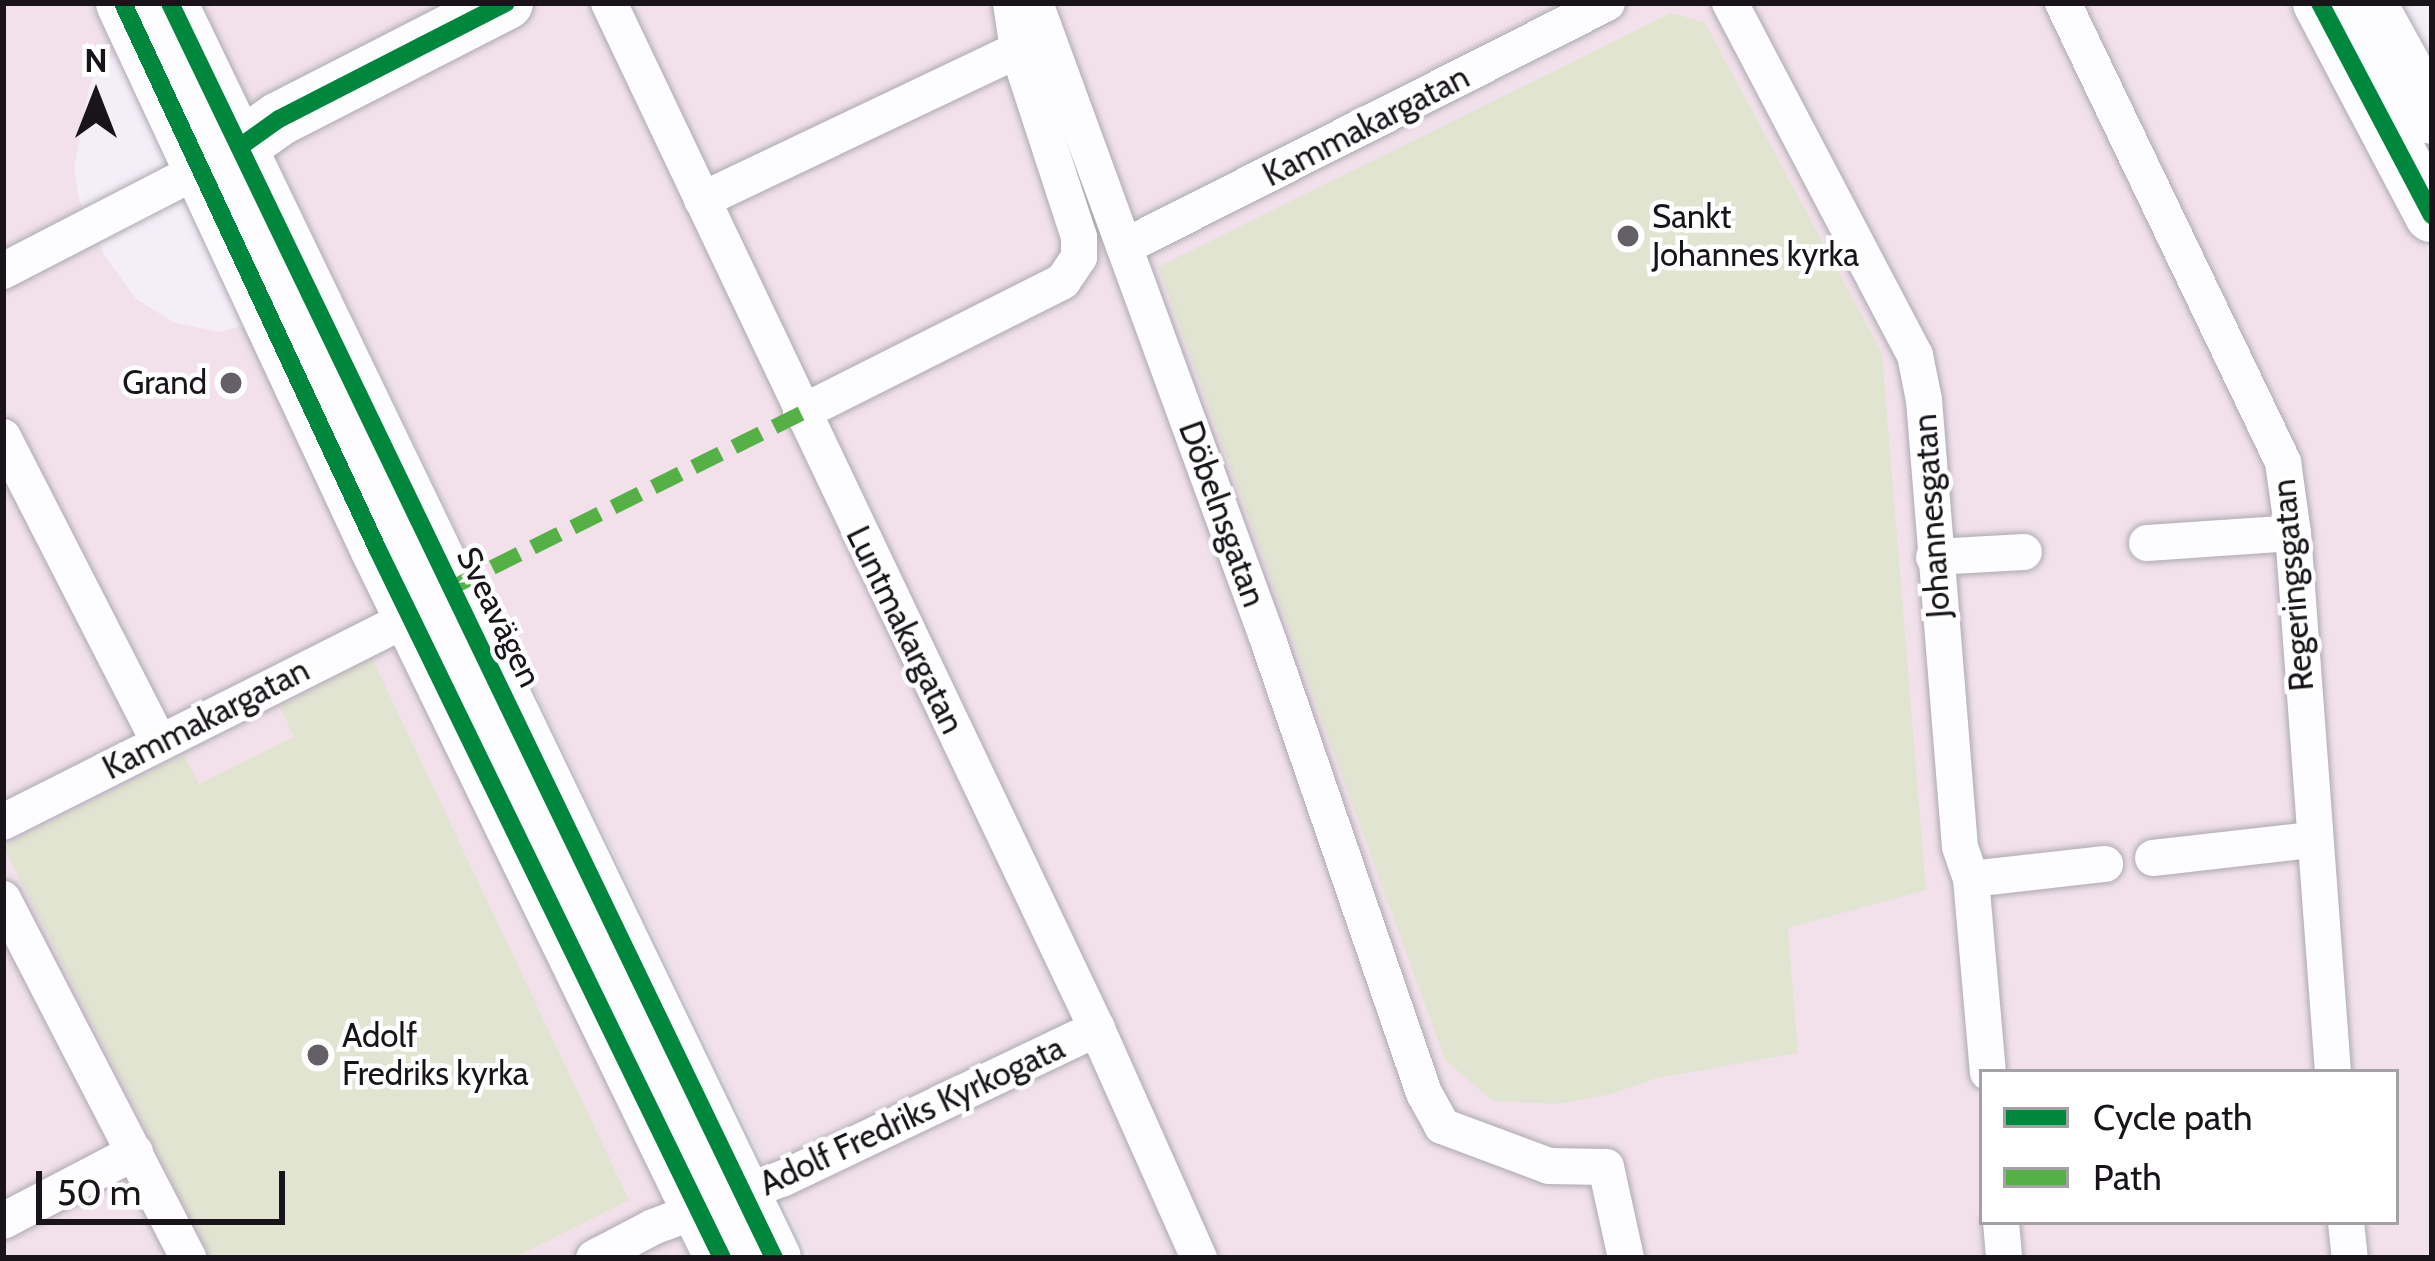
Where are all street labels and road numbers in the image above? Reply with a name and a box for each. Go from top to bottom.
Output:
street label: Kammakargatan [1256,57,1476,195]
street label: Johannesgatan [1905,413,1959,619]
street label: Döbelnsgatan [1170,416,1274,612]
street label: Regeringsgatan [2264,477,2322,693]
street label: Luntmakargatan [838,520,972,740]
street label: Sveavägen [448,541,550,693]
street label: Kammakargatan [96,650,316,788]
street label: Adolf Fredriks Kyrkogata [753,1028,1071,1204]

